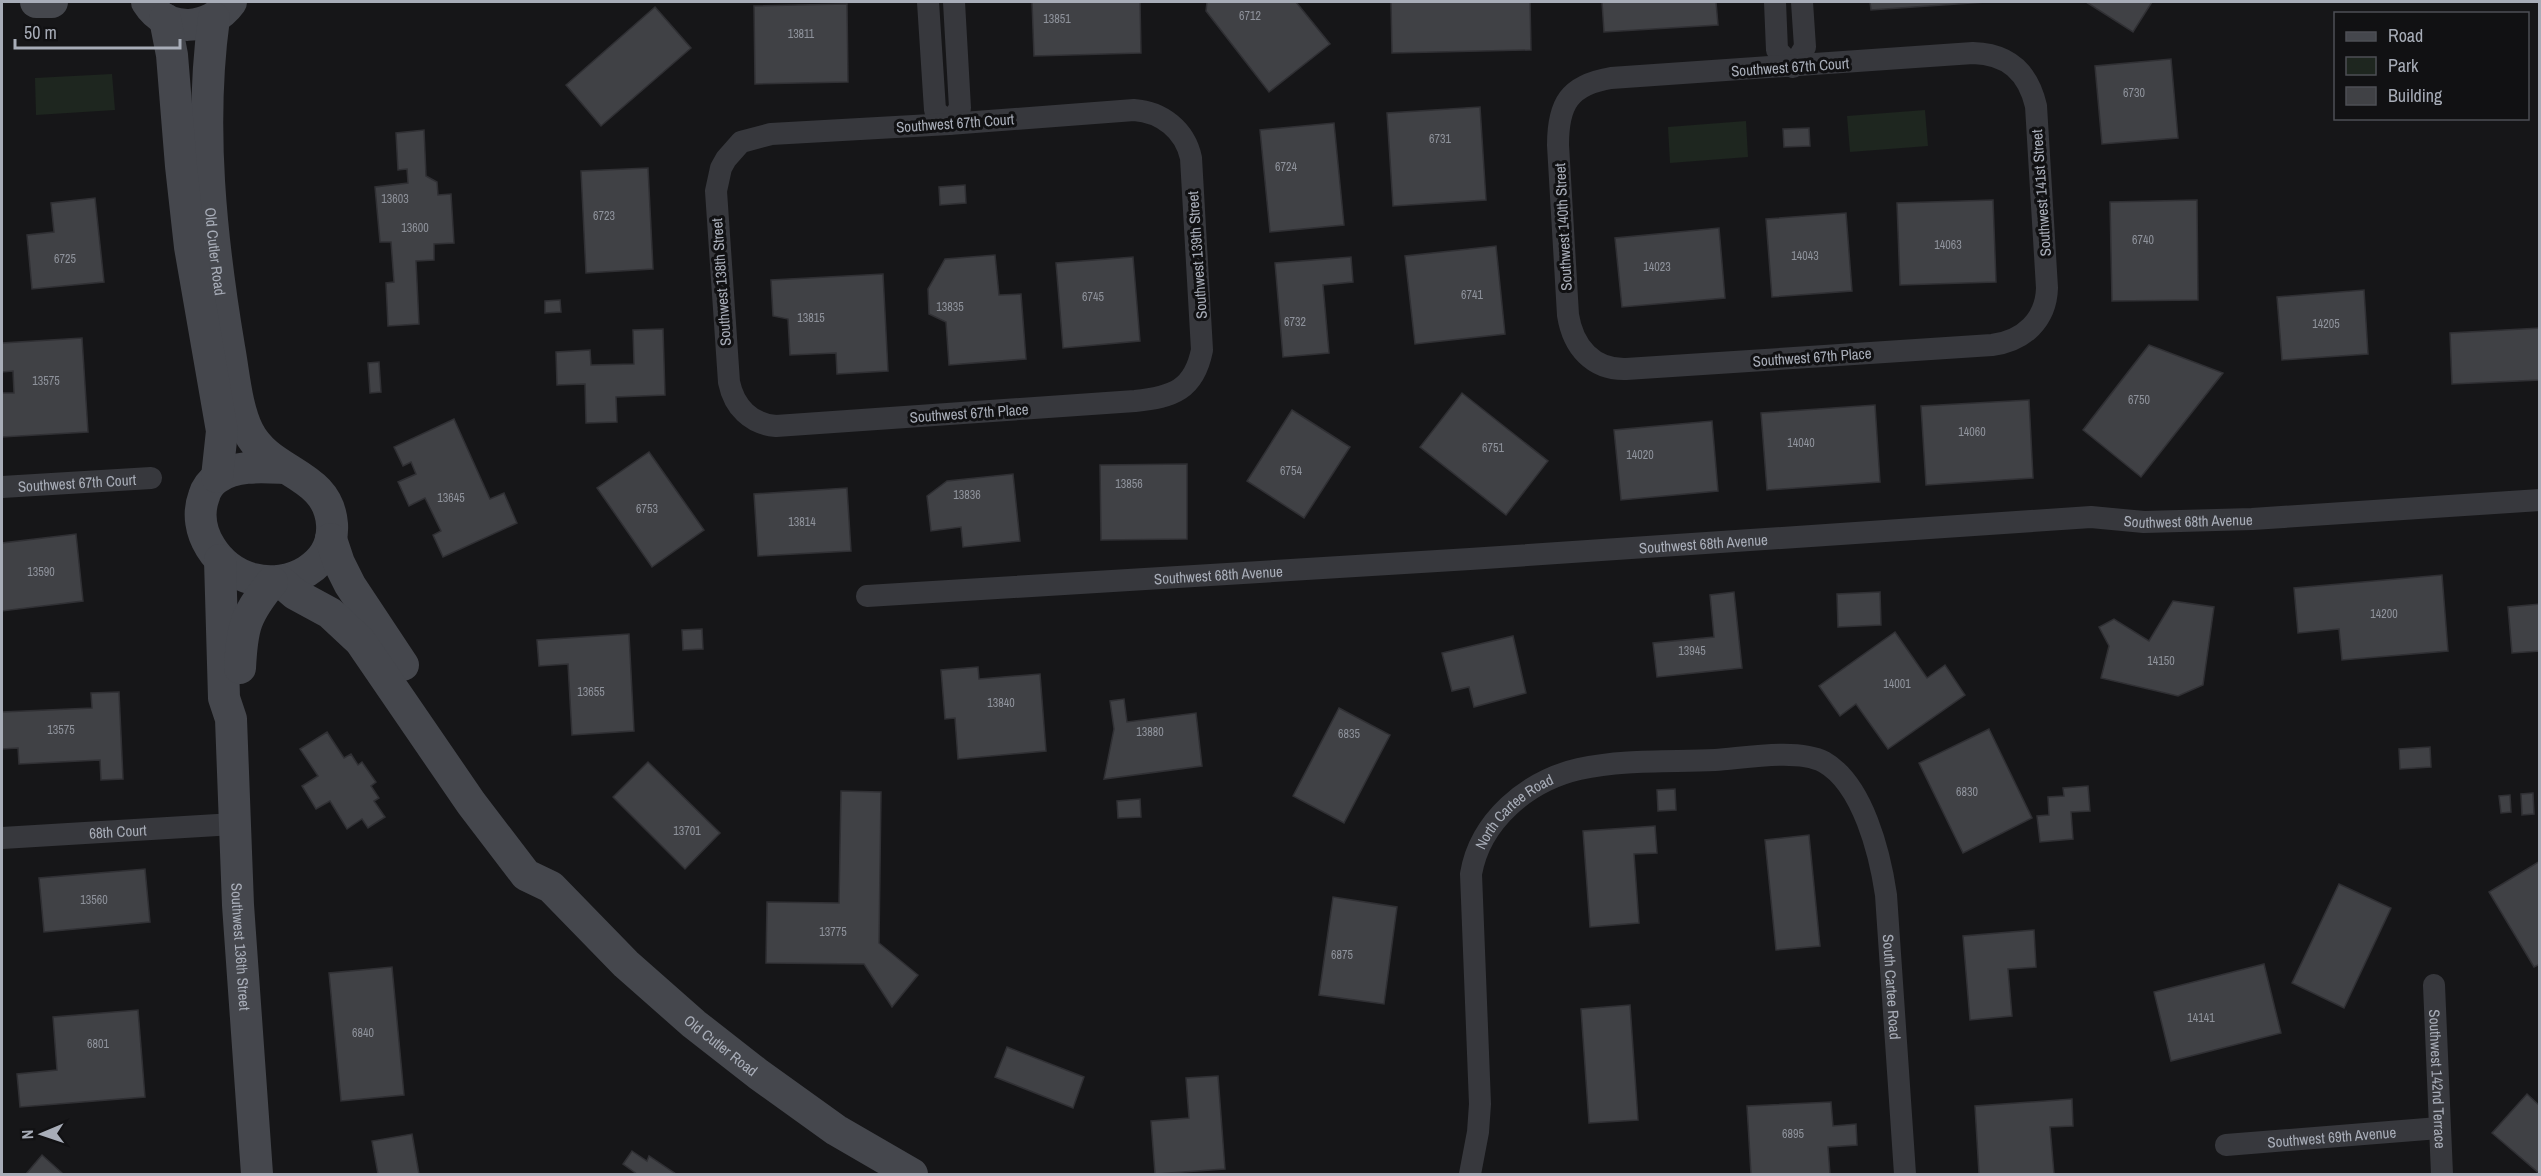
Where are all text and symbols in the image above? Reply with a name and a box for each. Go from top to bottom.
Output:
house number: 6712 [1239,8,1261,24]
house number: 13851 [1043,11,1071,27]
scale bar [15,12,180,50]
legend [2334,12,2529,120]
text: 50 m [24,20,57,45]
text: Road [2388,23,2423,48]
house number: 13811 [788,26,815,42]
street label: Southwest 67th Court [1730,52,1850,82]
text: Park [2388,53,2419,78]
text: Building [2388,83,2443,108]
house number: 6730 [2123,85,2145,101]
street label: Southwest 67th Court [895,108,1015,138]
street label: Southwest 141st Street [2026,128,2056,257]
house number: 6731 [1429,131,1451,147]
house number: 6724 [1275,159,1297,175]
street label: Southwest 140th Street [1549,162,1577,291]
street label: Southwest 139th Street [1182,190,1212,320]
house number: 13603 [381,191,409,207]
street label: Old Cutler Road [200,207,231,297]
house number: 6723 [593,208,615,224]
street label: Southwest 138th Street [706,217,736,347]
house number: 13600 [401,220,429,236]
house number: 6740 [2132,232,2154,248]
house number: 14063 [1934,237,1962,253]
house number: 14043 [1791,248,1819,264]
house number: 6725 [54,251,76,267]
house number: 14023 [1643,259,1671,275]
house number: 6741 [1461,287,1483,303]
house number: 6745 [1082,289,1104,305]
house number: 13835 [936,299,964,315]
house number: 13815 [797,310,825,326]
house number: 6732 [1284,314,1306,330]
house number: 14205 [2312,316,2340,332]
street label: Southwest 67th Place [1752,342,1872,372]
house number: 13575 [32,373,60,389]
house number: 6750 [2128,392,2150,408]
street label: Southwest 67th Place [909,398,1029,428]
house number: 14060 [1958,424,1986,440]
house number: 14040 [1787,435,1815,451]
house number: 6751 [1482,440,1504,456]
house number: 14020 [1626,447,1654,463]
house number: 6754 [1280,463,1302,479]
street label: Southwest 67th Court [17,468,137,497]
house number: 13856 [1115,476,1143,492]
house number: 13836 [953,487,981,503]
house number: 13645 [437,490,465,506]
house number: 6753 [636,501,658,517]
street label: Southwest 68th Avenue [2123,508,2253,533]
house number: 13814 [788,514,816,530]
street label: Southwest 68th Avenue [1638,528,1769,558]
street label: Southwest 68th Avenue [1153,560,1284,589]
house number: 13590 [27,564,55,580]
house number: 14200 [2370,606,2398,622]
house number: 13945 [1678,643,1706,659]
house number: 14150 [2147,653,2175,669]
house number: 14001 [1883,676,1911,692]
house number: 13655 [577,684,605,700]
house number: 13840 [987,695,1015,711]
house number: 13575 [47,722,75,738]
house number: 13880 [1136,724,1164,740]
house number: 6835 [1338,726,1360,742]
street label: North Cartee Road [1469,768,1556,852]
house number: 6830 [1956,784,1978,800]
street label: 68th Court [88,819,148,843]
house number: 13701 [673,823,701,839]
street label: Southwest 136th Street [227,882,256,1012]
house number: 13560 [80,892,108,908]
house number: 13775 [819,924,847,940]
street label: South Cartee Road [1878,934,1906,1040]
house number: 6875 [1331,947,1353,963]
street label: Southwest 142nd Terrace [2425,1009,2451,1149]
street label: Old Cutler Road [680,1010,762,1081]
house number: 14141 [2187,1010,2215,1026]
house number: 6840 [352,1025,374,1041]
house number: 6801 [87,1036,109,1052]
north arrow [12,1104,72,1164]
street label: Southwest 69th Avenue [2266,1121,2397,1152]
house number: 6895 [1782,1126,1804,1142]
text: N [16,1129,38,1140]

